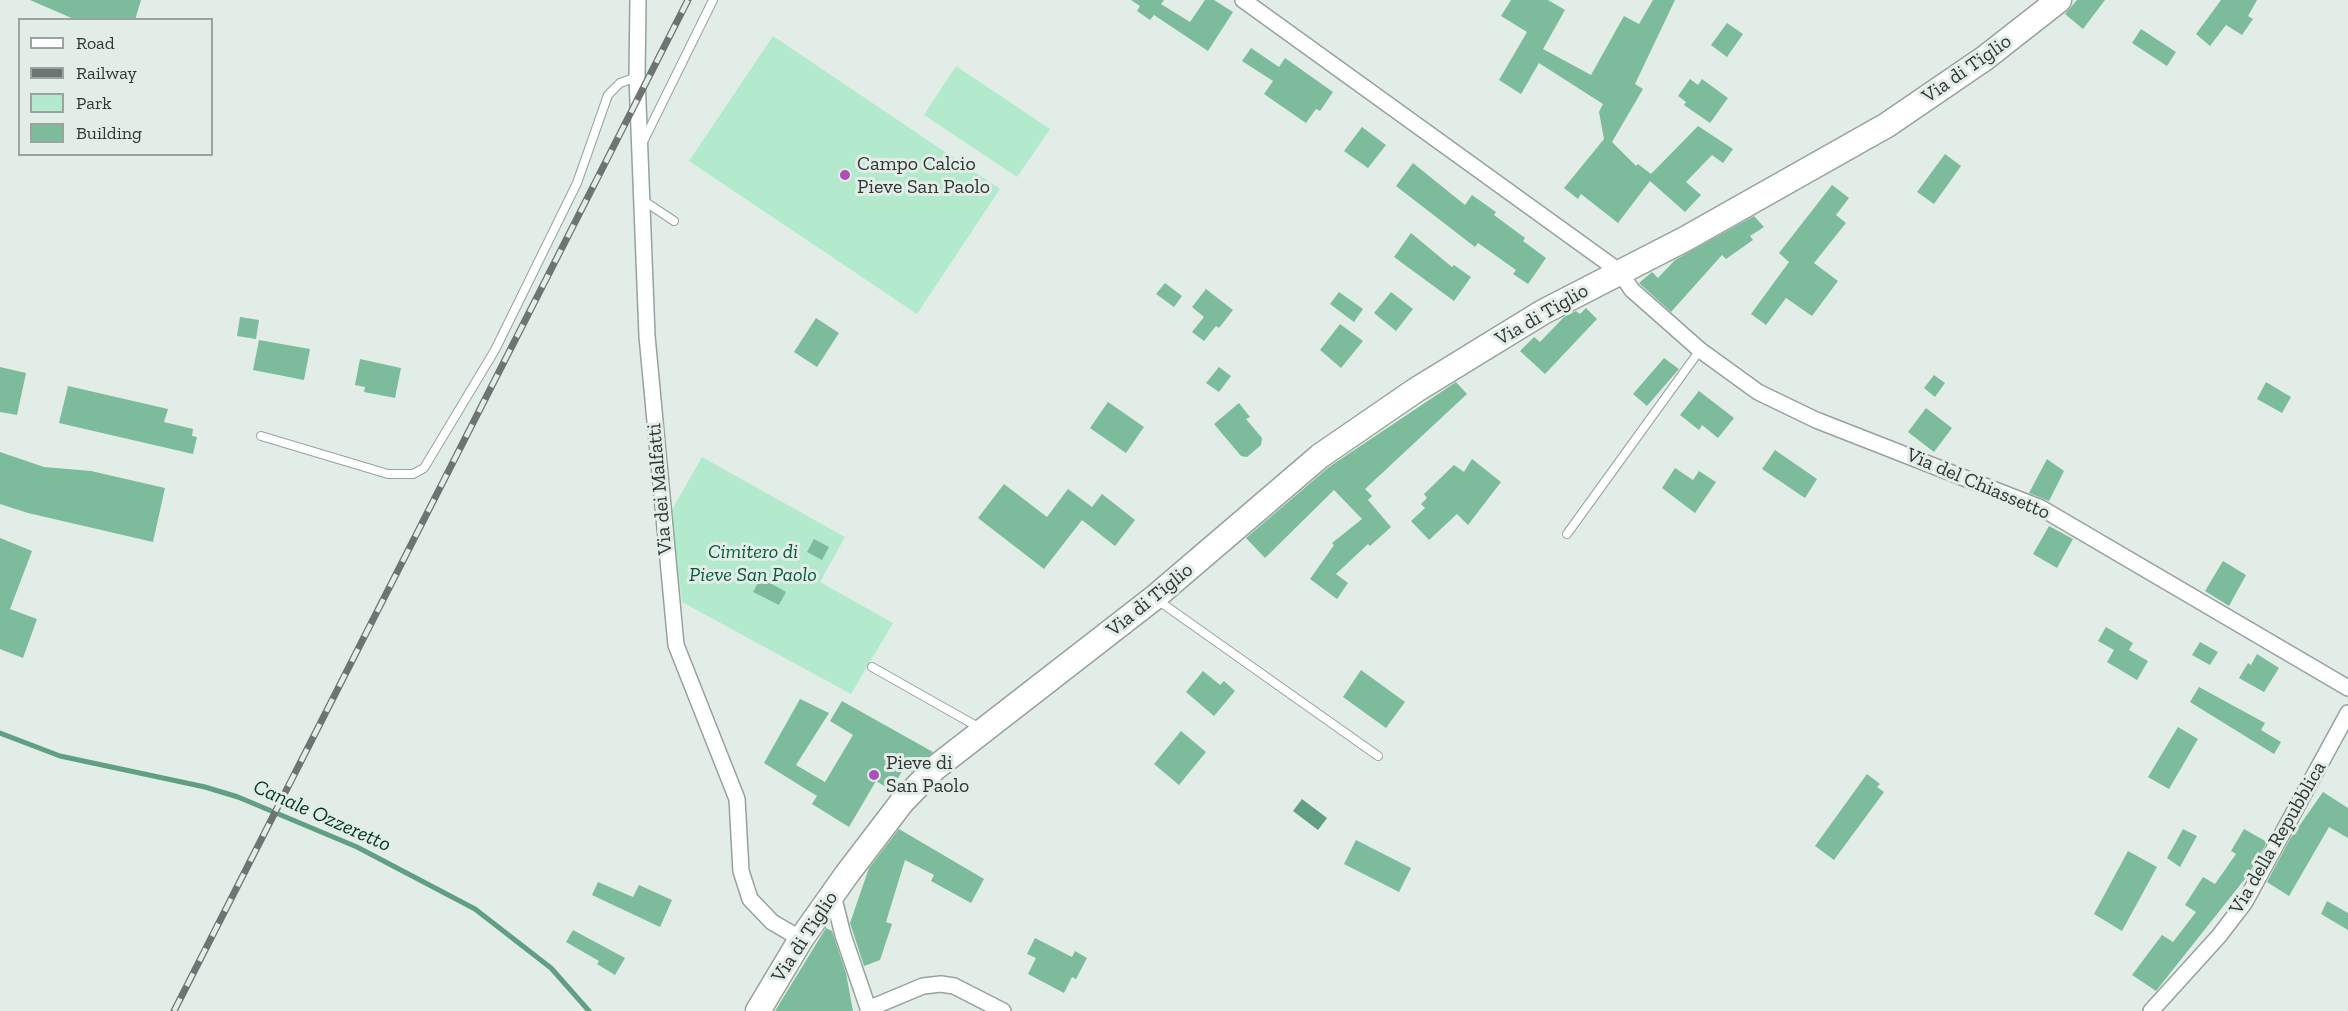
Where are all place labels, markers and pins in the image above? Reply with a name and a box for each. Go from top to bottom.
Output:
place label: Campo Calcio Pieve San Paolo [857,152,990,199]
marker: Campo Calcio Pieve San Paolo [838,168,852,182]
place label: Pieve di San Paolo [886,751,969,798]
marker: Pieve di San Paolo [867,768,881,782]

